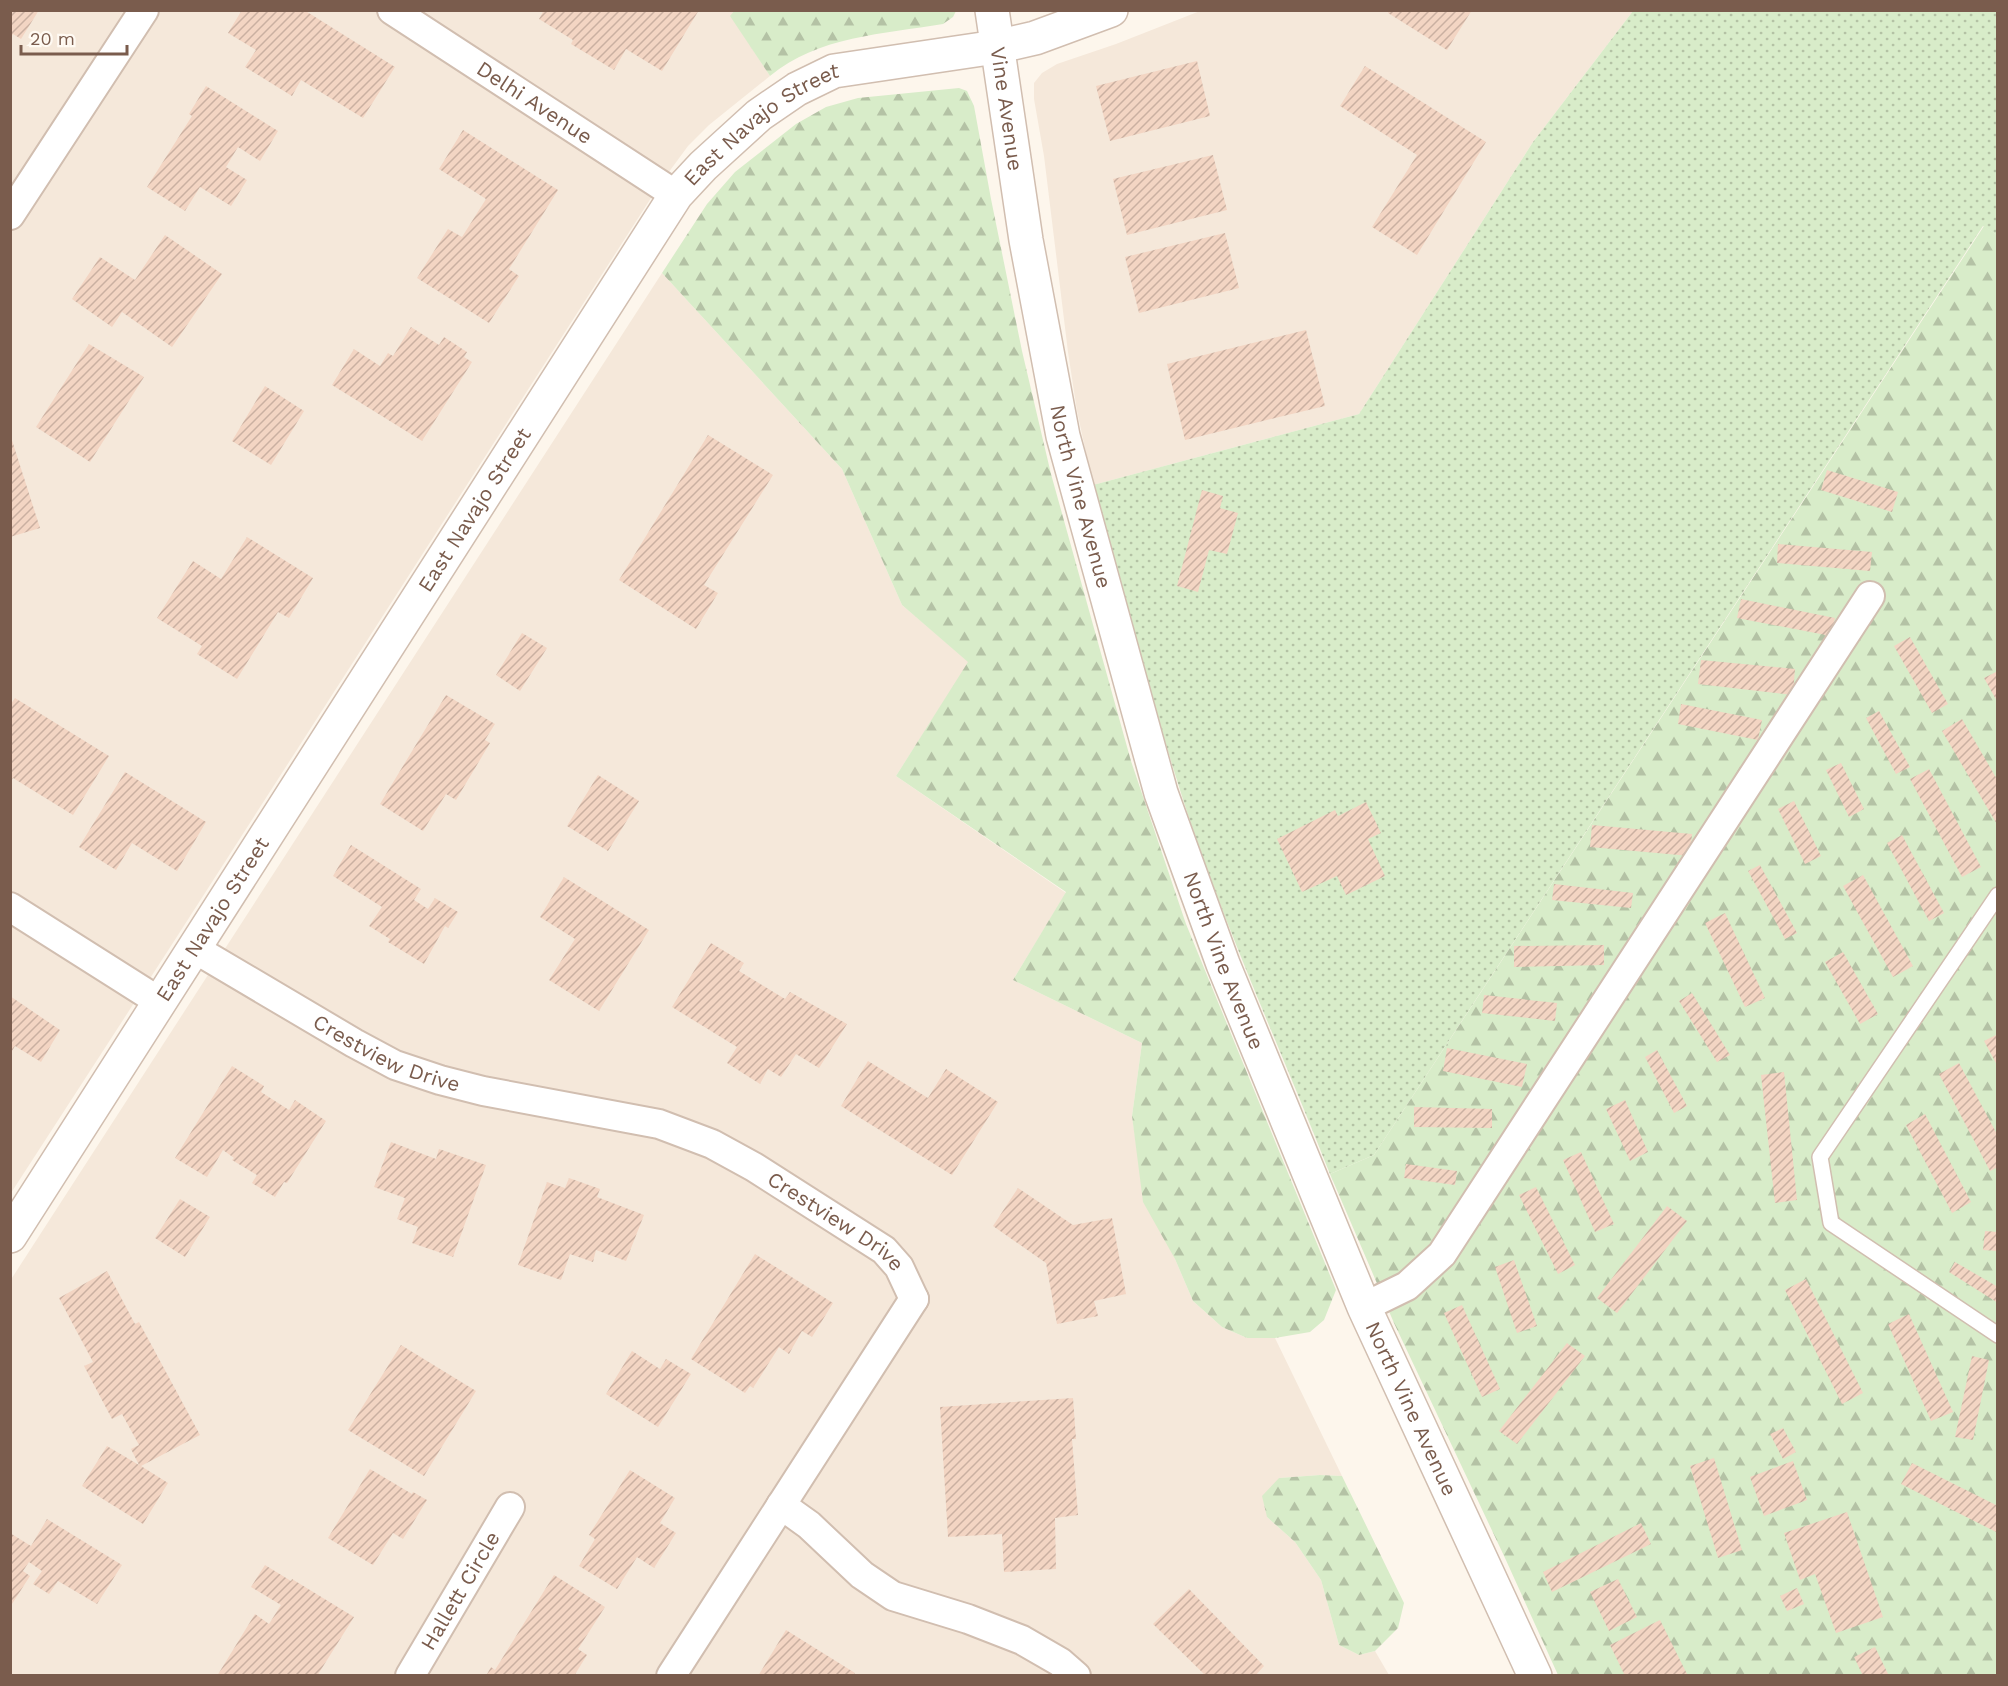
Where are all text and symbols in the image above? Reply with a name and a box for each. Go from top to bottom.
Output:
scale bar [21,18,128,56]
text: 20 m [30,28,75,49]
street label: Vine Avenue [986,45,1029,172]
street label: Delhi Avenue [472,56,597,149]
street label: East Navajo Street [678,57,841,191]
street label: North Vine Avenue [1045,403,1117,591]
street label: East Navajo Street [412,423,536,597]
street label: East Navajo Street [150,832,274,1006]
street label: North Vine Avenue [1178,868,1270,1053]
street label: Crestview Drive [309,1009,463,1097]
street label: Crestview Drive [763,1166,910,1276]
street label: North Vine Avenue [1360,1317,1463,1500]
street label: Hallett Circle [415,1527,505,1655]

